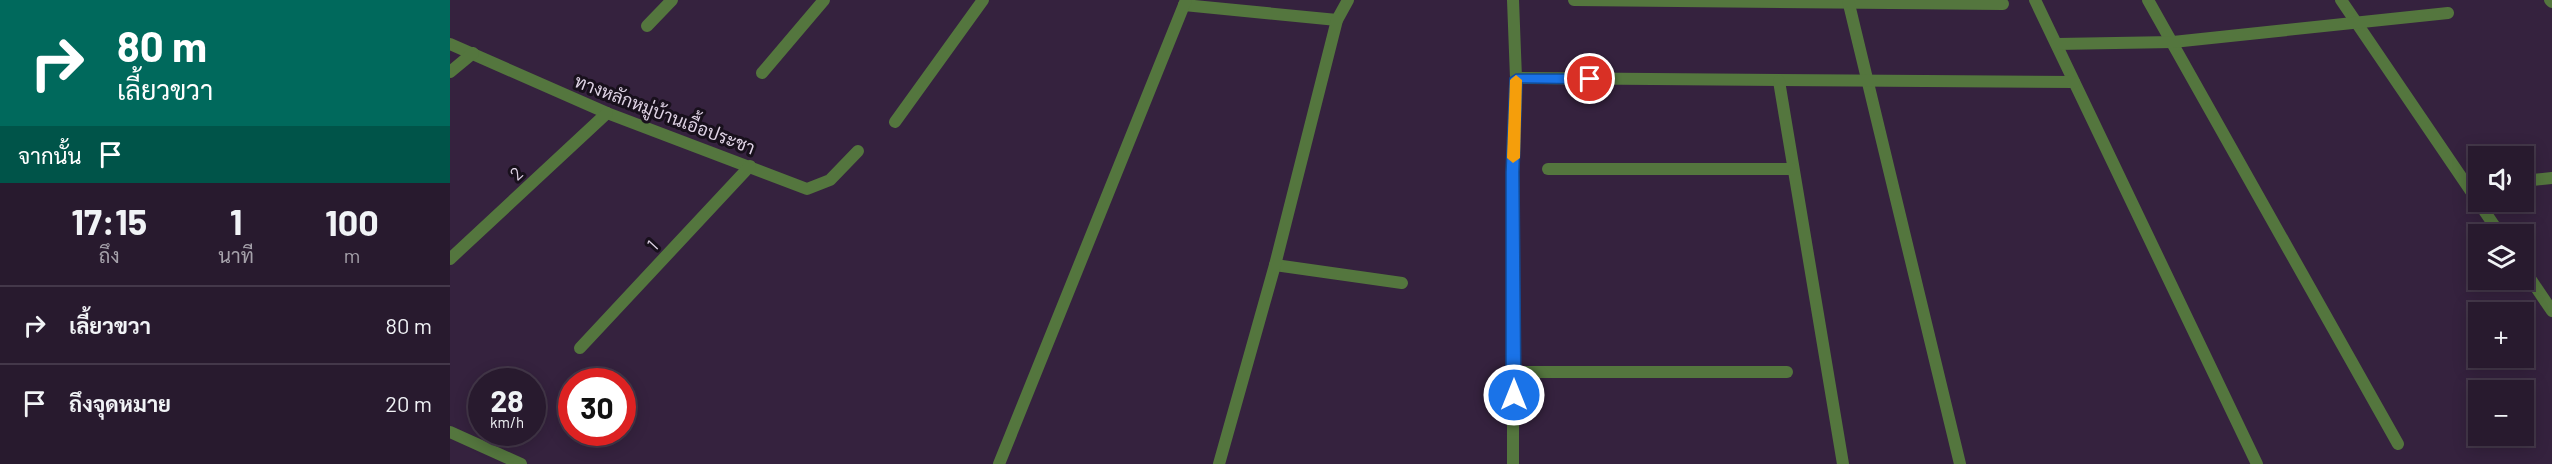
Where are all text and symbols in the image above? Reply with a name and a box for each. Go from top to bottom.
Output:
text: 80 m [117,20,207,70]
icon: right [18,24,96,102]
pin [1564,53,1615,104]
icon: arrive [1573,62,1606,95]
street label: ทางหลักหมู่บ้านเอื้อประชา [570,66,760,161]
text: เลี้ยวขวา [117,73,213,105]
icon: arrive [94,138,127,171]
text: จากนั้น [18,142,82,168]
map controls [2468,146,2534,446]
button: sound [2468,146,2534,212]
street label: 2 [505,162,527,184]
text: 17:15 [71,199,147,242]
text: 1 [230,199,242,242]
text: 100 [325,200,379,243]
button: layers [2468,224,2534,290]
street label: 1 [642,235,662,255]
text: ถึง [99,243,119,267]
text: นาที [218,243,254,267]
text: m [344,243,360,267]
button: + [2468,302,2534,368]
icon: right [18,309,51,342]
text: เลี้ยวขวา [69,312,151,338]
text: 80 m [386,312,432,338]
position arrow [1482,363,1546,427]
speed limit sign: 30 [558,368,636,446]
button: − [2468,380,2534,446]
text: 28 [490,382,524,418]
icon: arrive [18,387,51,420]
text: ถึงจุดหมาย [69,390,171,416]
text: 20 m [385,390,432,416]
text: km/h [490,413,524,431]

